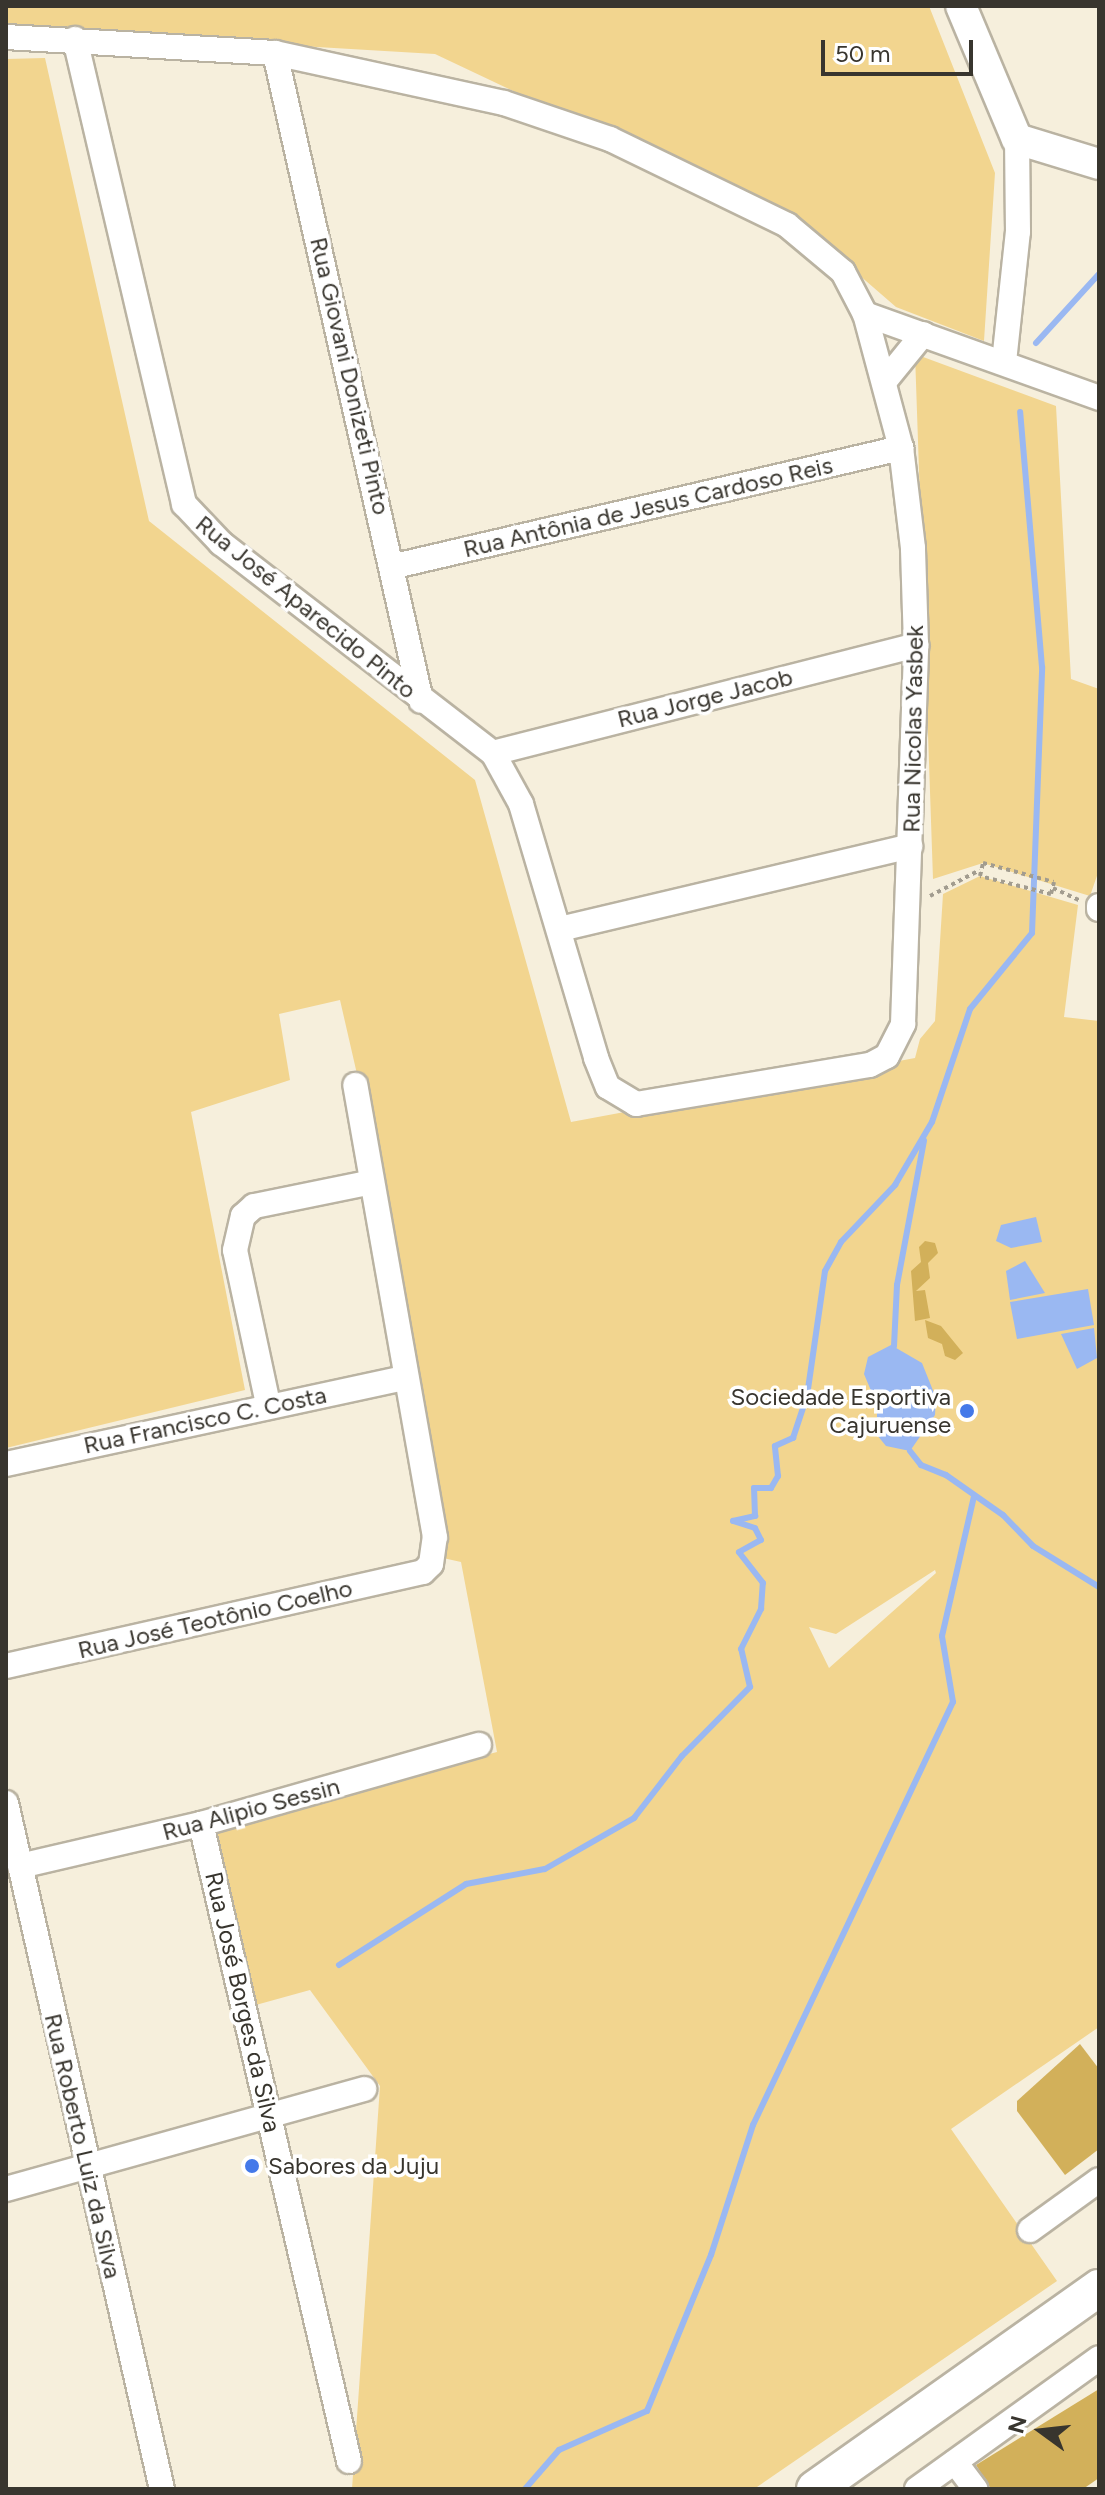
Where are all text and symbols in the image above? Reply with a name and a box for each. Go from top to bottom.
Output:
scale bar [825,24,977,74]
text: 50 m [835,39,891,68]
street label: Rua Giovani Donizeti Pinto [304,234,396,518]
street label: Rua Antônia de Jesus Cardoso Reis [461,450,835,564]
street label: Rua José Aparecido Pinto [190,509,422,705]
street label: Rua Nicolas Yasbek [897,625,929,833]
street label: Rua Jorge Jacob [614,662,796,734]
street label: Rua Francisco C. Costa [81,1380,329,1460]
place label: Sociedade Esportiva Cajuruense [731,1383,951,1439]
marker: Sociedade Esportiva Cajuruense [958,1402,976,1420]
street label: Rua José Teotônio Coelho [75,1573,355,1665]
street label: Rua Alipio Sessin [159,1771,343,1847]
street label: Rua José Borges da Silva [199,1869,287,2135]
street label: Rua Roberto Luiz da Silva [38,2011,128,2281]
place label: Sabores da Juju [268,2152,439,2180]
marker: Sabores da Juju [243,2157,261,2175]
north arrow [1001,2391,1081,2471]
text: N [1002,2413,1033,2436]

